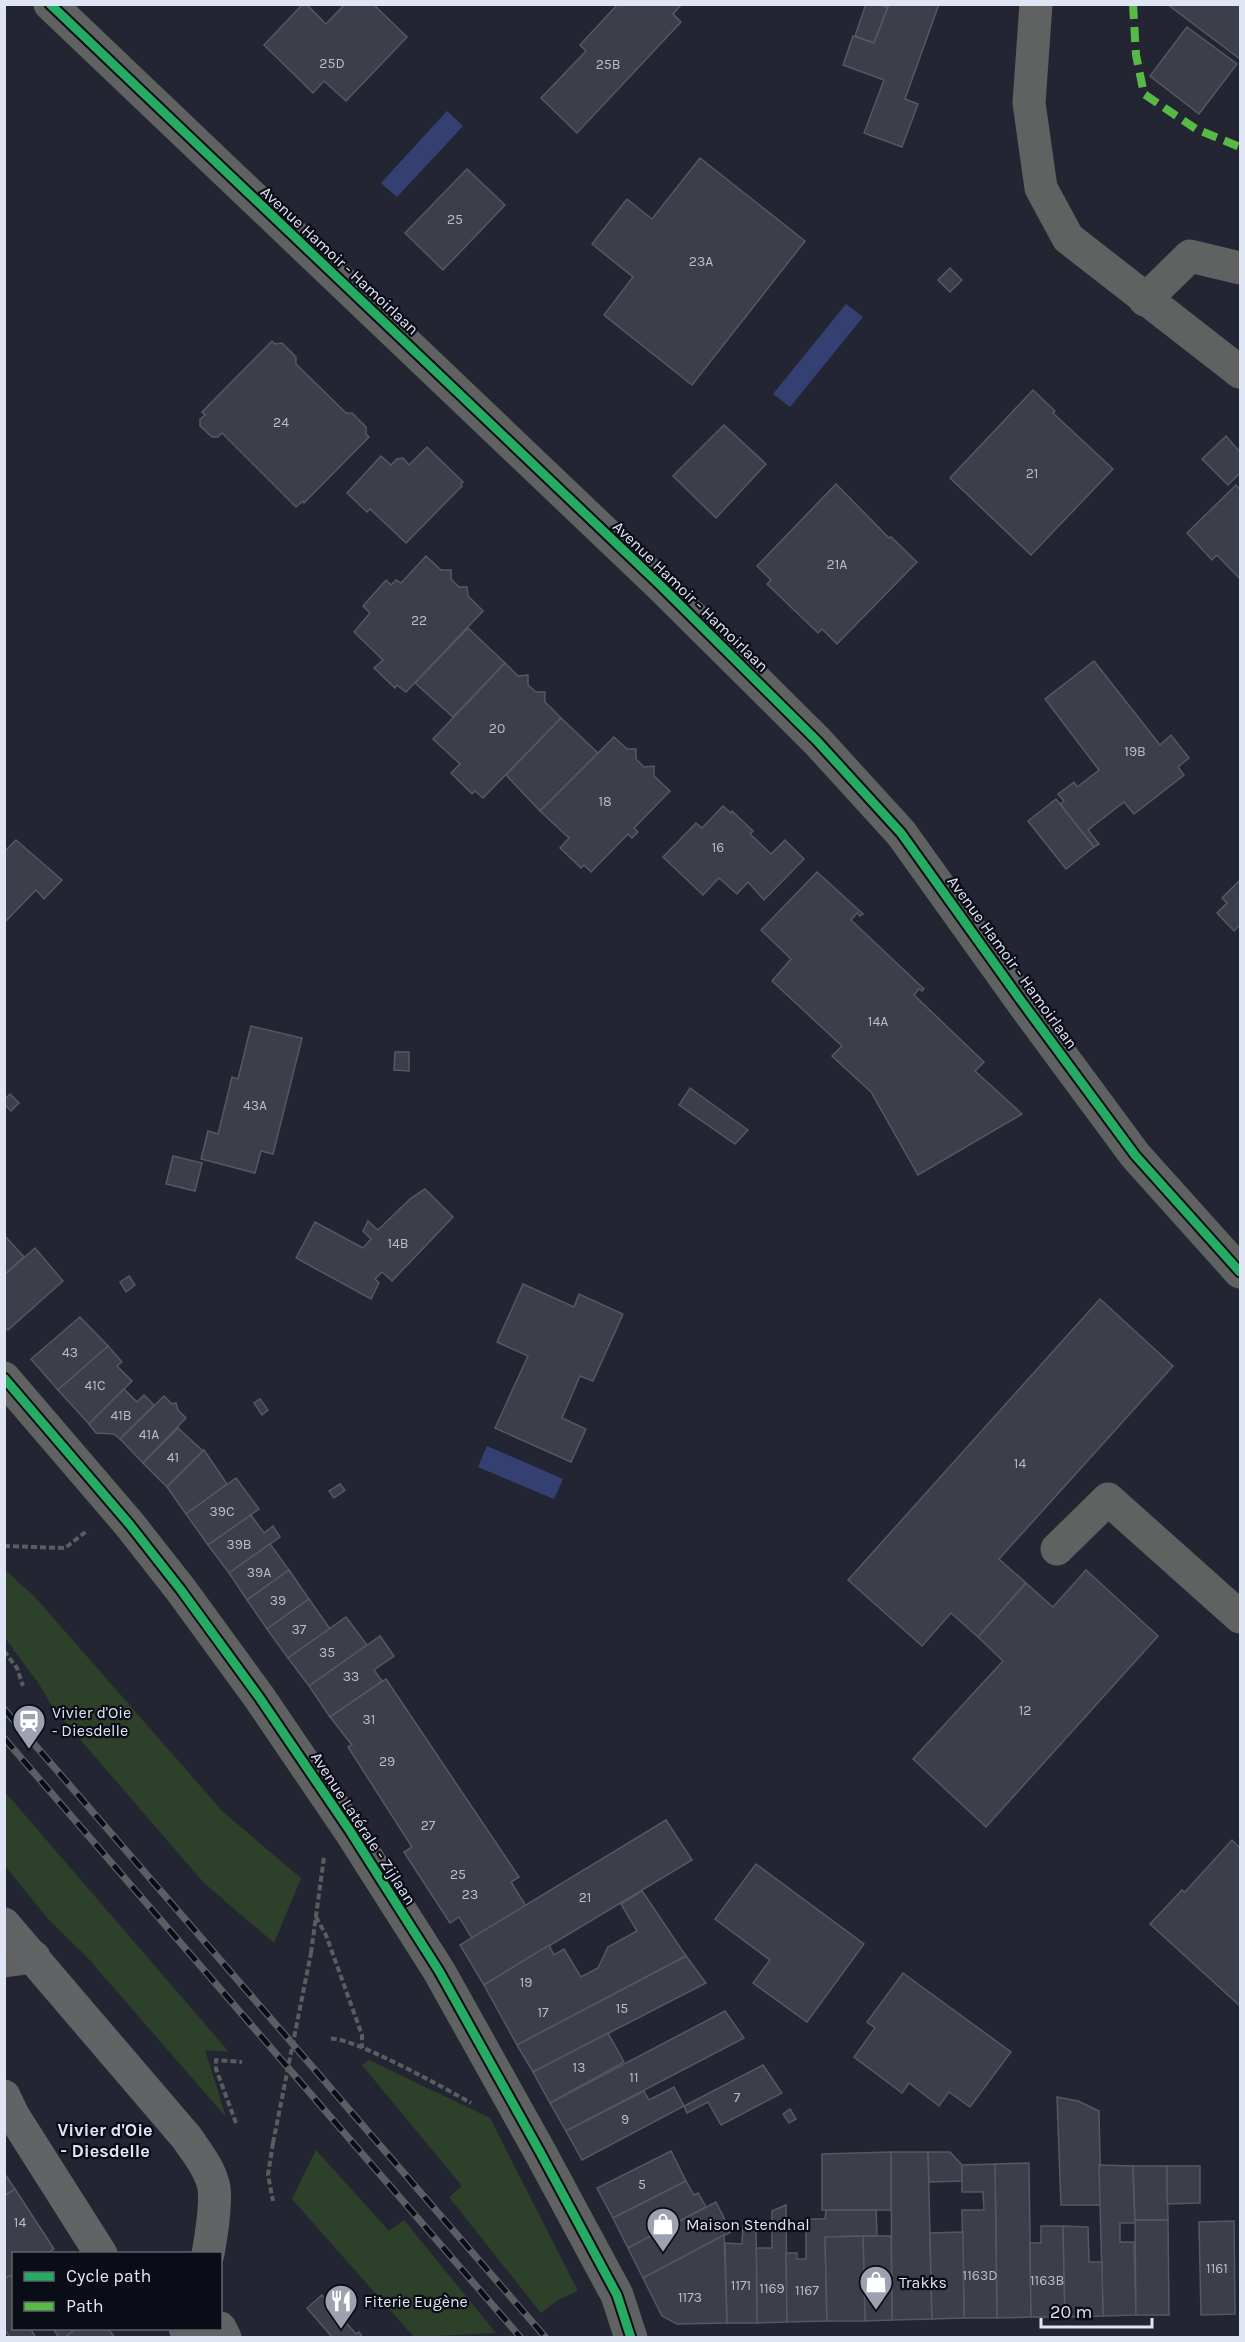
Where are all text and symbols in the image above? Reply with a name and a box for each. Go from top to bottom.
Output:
house number: 25D [319,55,345,72]
house number: 25B [596,56,620,73]
street label: Avenue Hamoir - Hamoirlaan [257,182,423,339]
house number: 25 [447,211,463,228]
house number: 23A [689,253,713,270]
house number: 24 [273,414,289,431]
house number: 21 [1026,465,1038,482]
street label: Avenue Hamoir - Hamoirlaan [609,517,772,676]
house number: 21A [827,556,847,573]
house number: 22 [411,612,427,629]
house number: 20 [489,720,505,737]
house number: 19B [1124,743,1146,760]
house number: 18 [598,793,612,810]
house number: 16 [712,839,724,856]
street label: Avenue Hamoir - Hamoirlaan [944,872,1082,1052]
house number: 14A [868,1013,888,1030]
house number: 43A [243,1097,267,1114]
house number: 14B [387,1235,409,1252]
house number: 43 [62,1344,78,1361]
house number: 41C [84,1377,106,1394]
house number: 41B [110,1407,132,1424]
house number: 41A [139,1426,159,1443]
house number: 41 [167,1449,179,1466]
house number: 14 [1014,1455,1026,1472]
house number: 39C [210,1503,234,1520]
house number: 39B [226,1536,252,1553]
house number: 39A [247,1564,271,1581]
house number: 39 [270,1592,286,1609]
house number: 37 [292,1621,307,1638]
house number: 35 [319,1644,335,1661]
house number: 33 [343,1668,359,1685]
house number: 12 [1019,1702,1031,1719]
station icon: Vivier d'Oie - Diesdelle [11,1703,47,1750]
place label: Vivier d'Oie - Diesdelle [52,1703,131,1740]
house number: 31 [363,1711,375,1728]
street label: Avenue Latérale - Zijlaan [307,1748,420,1908]
house number: 29 [379,1753,395,1770]
house number: 27 [421,1817,436,1834]
house number: 25 [450,1866,466,1883]
house number: 23 [462,1886,478,1903]
house number: 21 [579,1889,591,1906]
house number: 19 [520,1974,532,1991]
house number: 15 [616,2000,628,2017]
house number: 17 [537,2004,549,2021]
house number: 13 [573,2059,585,2076]
house number: 11 [629,2069,639,2086]
house number: 7 [734,2089,741,2106]
house number: 9 [621,2111,629,2128]
district label: Vivier d'Oie - Diesdelle [57,2119,153,2162]
house number: 5 [638,2176,646,2193]
shop icon: Maison Stendhal [645,2206,681,2253]
house number: 14 [14,2214,26,2231]
place label: Maison Stendhal [686,2215,810,2234]
legend [12,2252,222,2330]
house number: 1161 [1206,2260,1228,2277]
shop icon: Trakks [858,2264,894,2311]
text: Cycle path [66,2265,151,2287]
house number: 1163D [963,2267,997,2284]
house number: 1163B [1030,2272,1064,2289]
place label: Trakks [899,2273,947,2292]
house number: 1171 [731,2277,751,2294]
house number: 1169 [759,2280,785,2297]
house number: 1167 [795,2282,819,2299]
restaurant icon: Fiterie Eugène [323,2283,359,2330]
house number: 1173 [678,2289,702,2306]
scale bar [1041,2291,1152,2329]
place label: Fiterie Eugène [364,2292,468,2311]
text: Path [66,2295,104,2317]
text: 20 m [1050,2301,1092,2323]

